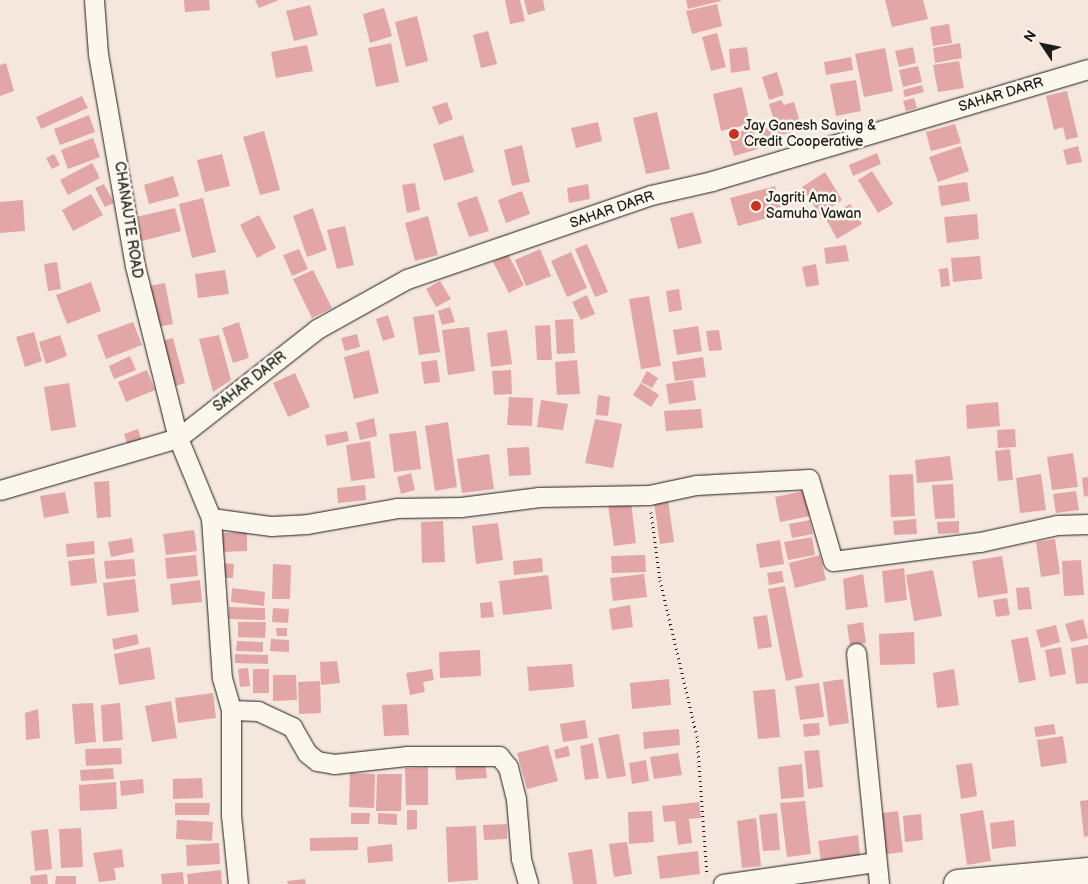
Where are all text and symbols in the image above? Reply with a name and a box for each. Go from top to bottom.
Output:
north arrow [1018,20,1068,70]
text: N [1020,27,1040,45]
street label: SAHAR DARR [957,74,1045,116]
place label: Jay Ganesh Saving & Credit Cooperative [744,118,878,150]
marker: Jay Ganesh Saving & Credit Cooperative [728,128,740,140]
street label: CHANAUTE ROAD [110,160,146,280]
street label: SAHAR DARR [568,188,656,232]
place label: Jagriti Ama Samuha Vawan [766,190,862,222]
marker: Jagriti Ama Samuha Vawan [750,200,762,212]
street label: SAHAR DARR [210,348,290,416]

